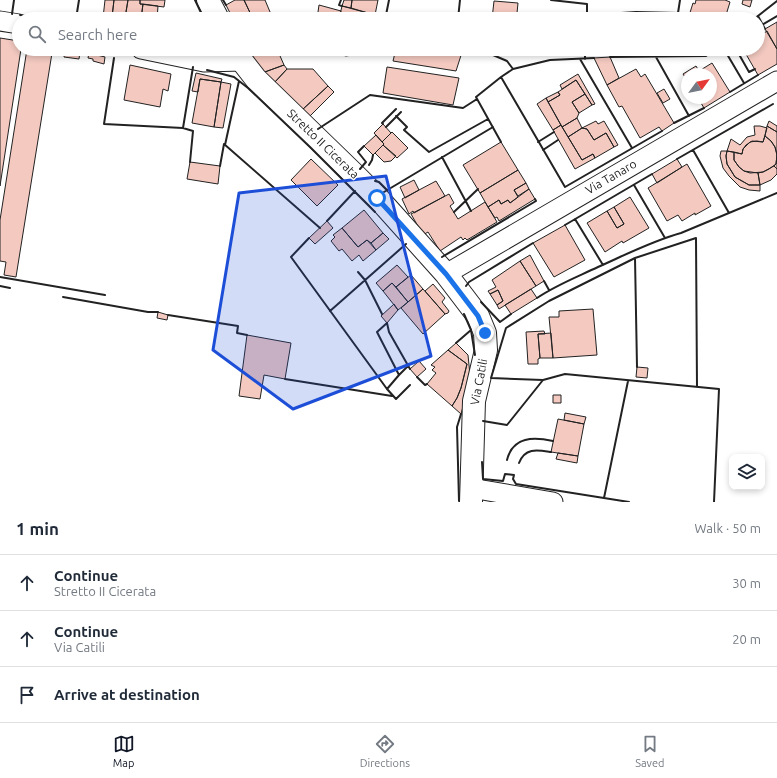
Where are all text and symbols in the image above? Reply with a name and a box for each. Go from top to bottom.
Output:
search box [12,12,765,56]
icon: search [26,23,48,45]
text: Search here [58,26,137,43]
north arrow [681,68,717,104]
street label: Stretto II Cicerata [285,106,362,181]
street label: Via Tanaro [583,157,639,196]
route start [368,189,386,207]
route end [476,324,494,342]
street label: Via Catili [468,357,489,406]
map controls [729,454,765,490]
button: layers [729,454,765,490]
text: 1 min [16,519,59,538]
text: Walk · 50 m [695,521,761,535]
text: Continue [54,567,118,584]
icon: ahead [16,572,38,594]
text: 30 m [732,576,761,590]
text: Stretto II Cicerata [54,584,156,598]
text: Continue [54,623,118,640]
icon: ahead [16,628,38,650]
text: 20 m [732,632,761,646]
text: Via Catili [54,640,105,654]
icon: arrive [16,684,38,706]
text: Arrive at destination [54,686,200,703]
tab: Map [113,733,135,769]
tab: Directions [360,733,410,769]
tab: Saved [635,733,664,769]

